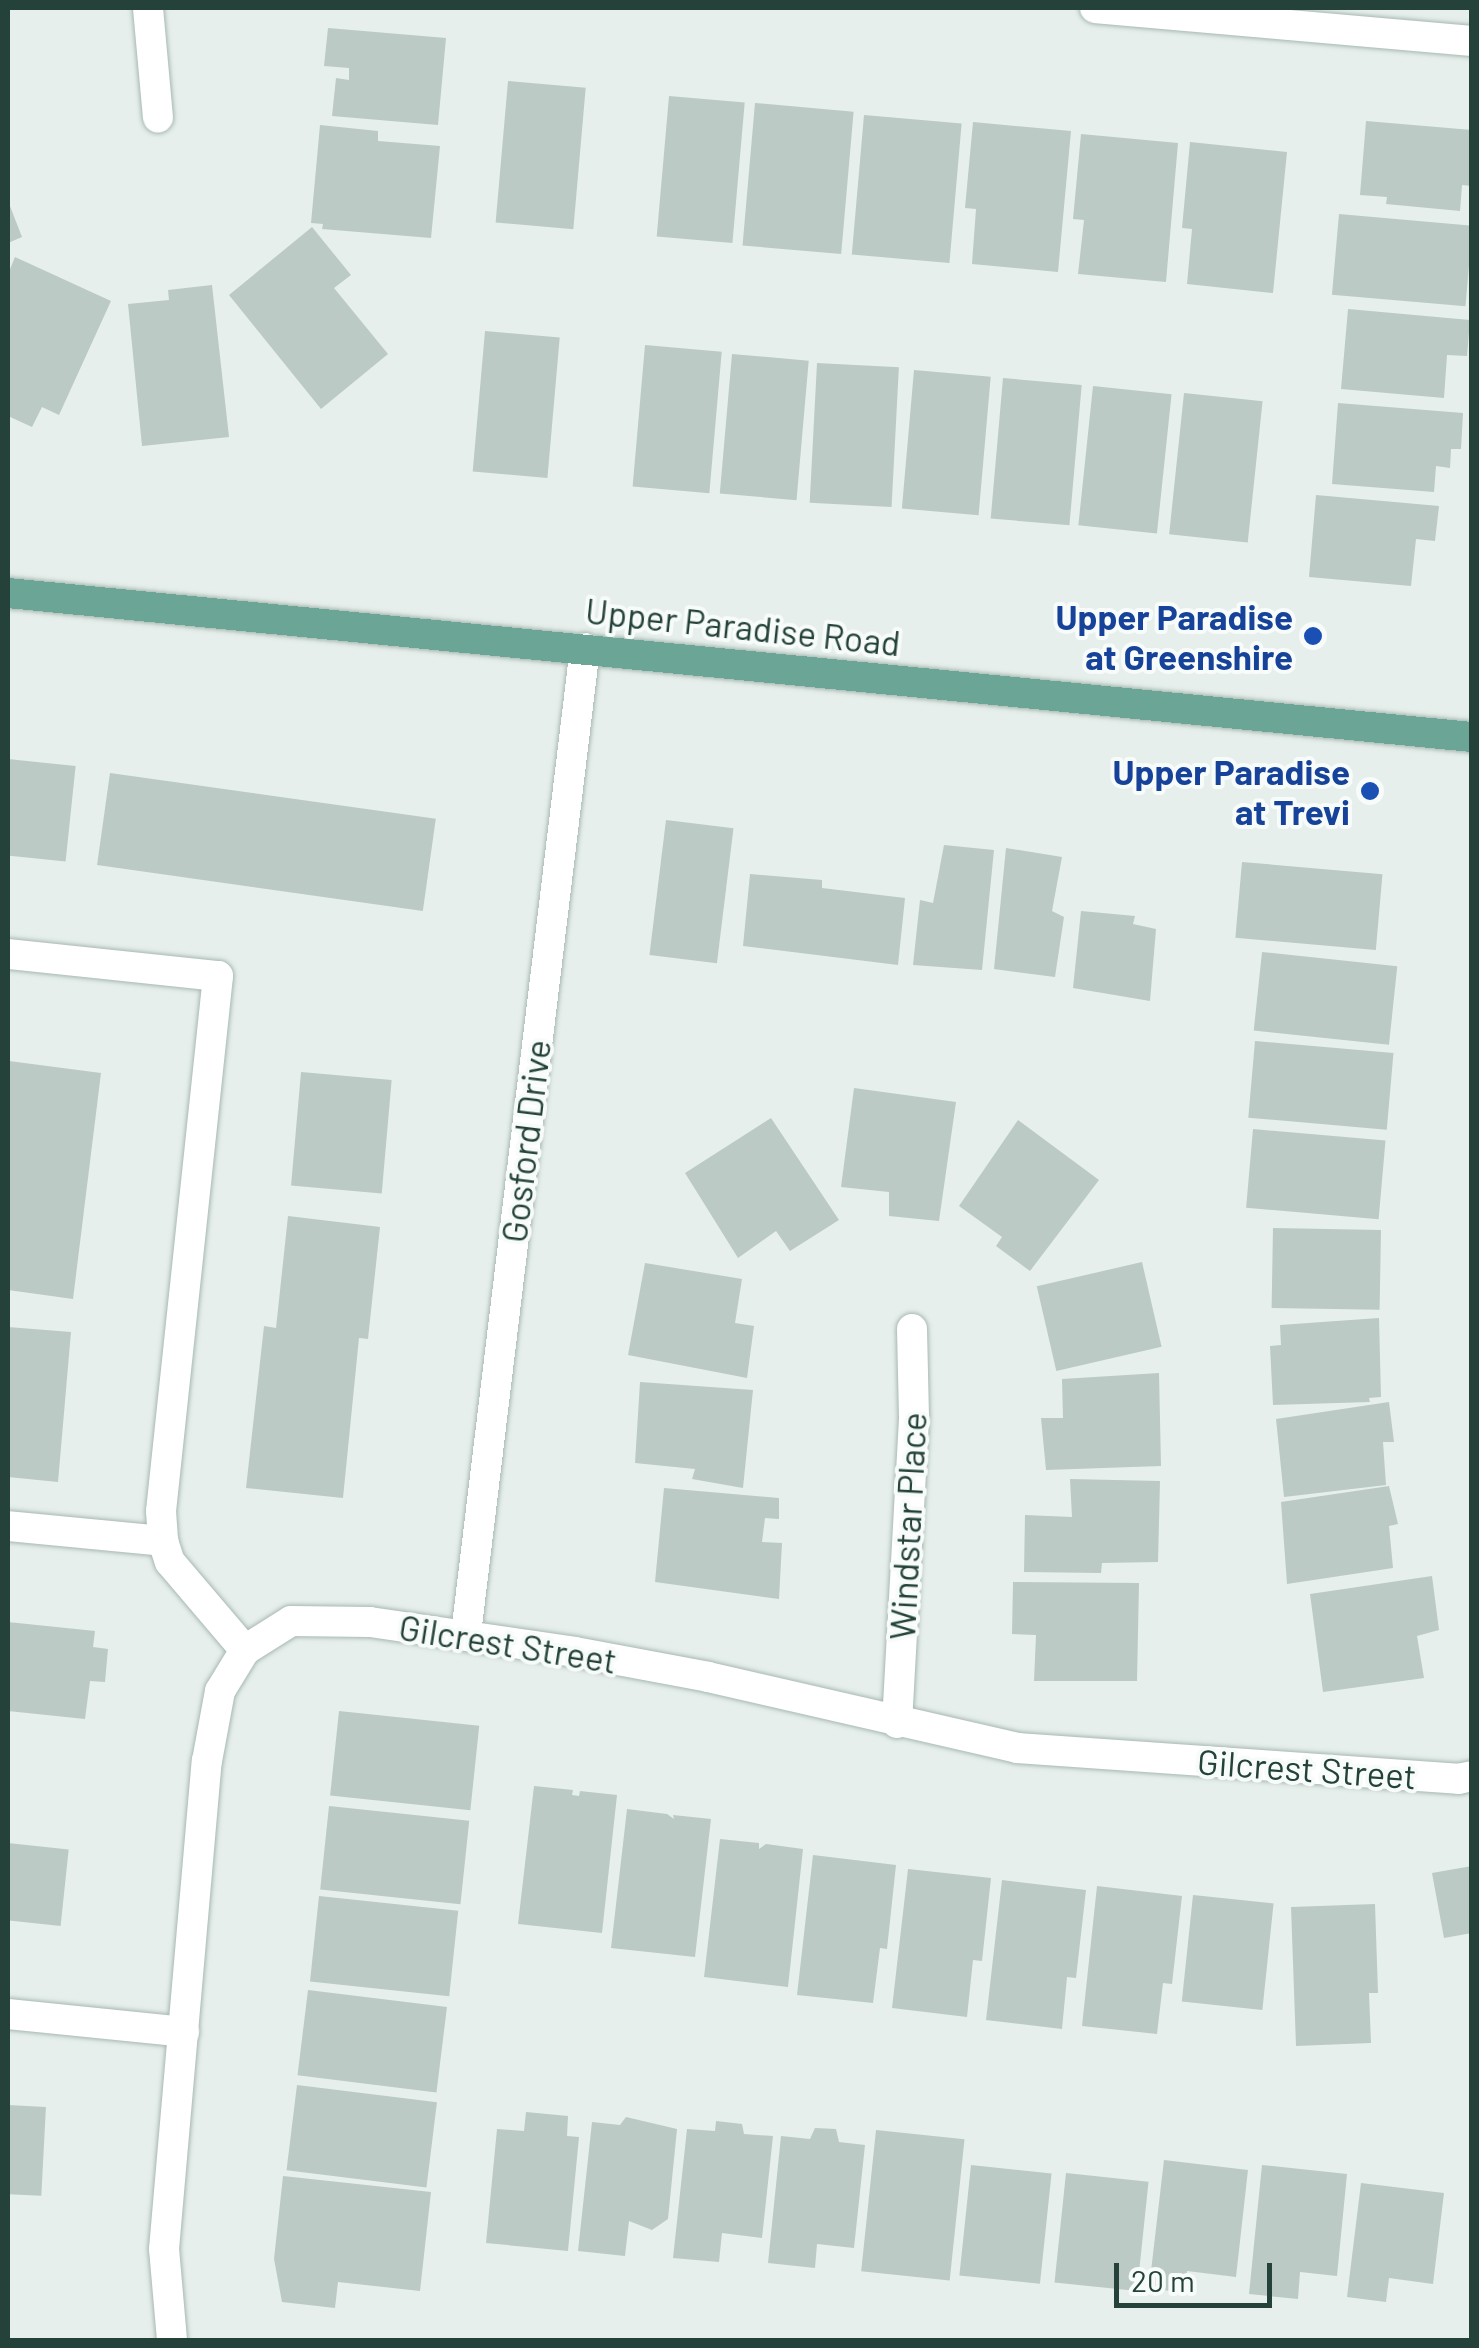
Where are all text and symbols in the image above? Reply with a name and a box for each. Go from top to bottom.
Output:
street label: Upper Paradise Road [583,589,903,663]
place label: Upper Paradise at Greenshire [1056,595,1293,677]
marker: Upper Paradise at Greenshire [1302,625,1324,647]
place label: Upper Paradise at Trevi [1113,750,1350,832]
marker: Upper Paradise at Trevi [1359,780,1381,802]
street label: Gosford Drive [492,1037,558,1245]
street label: Windstar Place [880,1411,934,1641]
street label: Gilcrest Street [396,1605,620,1681]
street label: Gilcrest Street [1196,1739,1418,1797]
scale bar [1119,2243,1276,2305]
text: 20 m [1131,2262,1195,2298]

